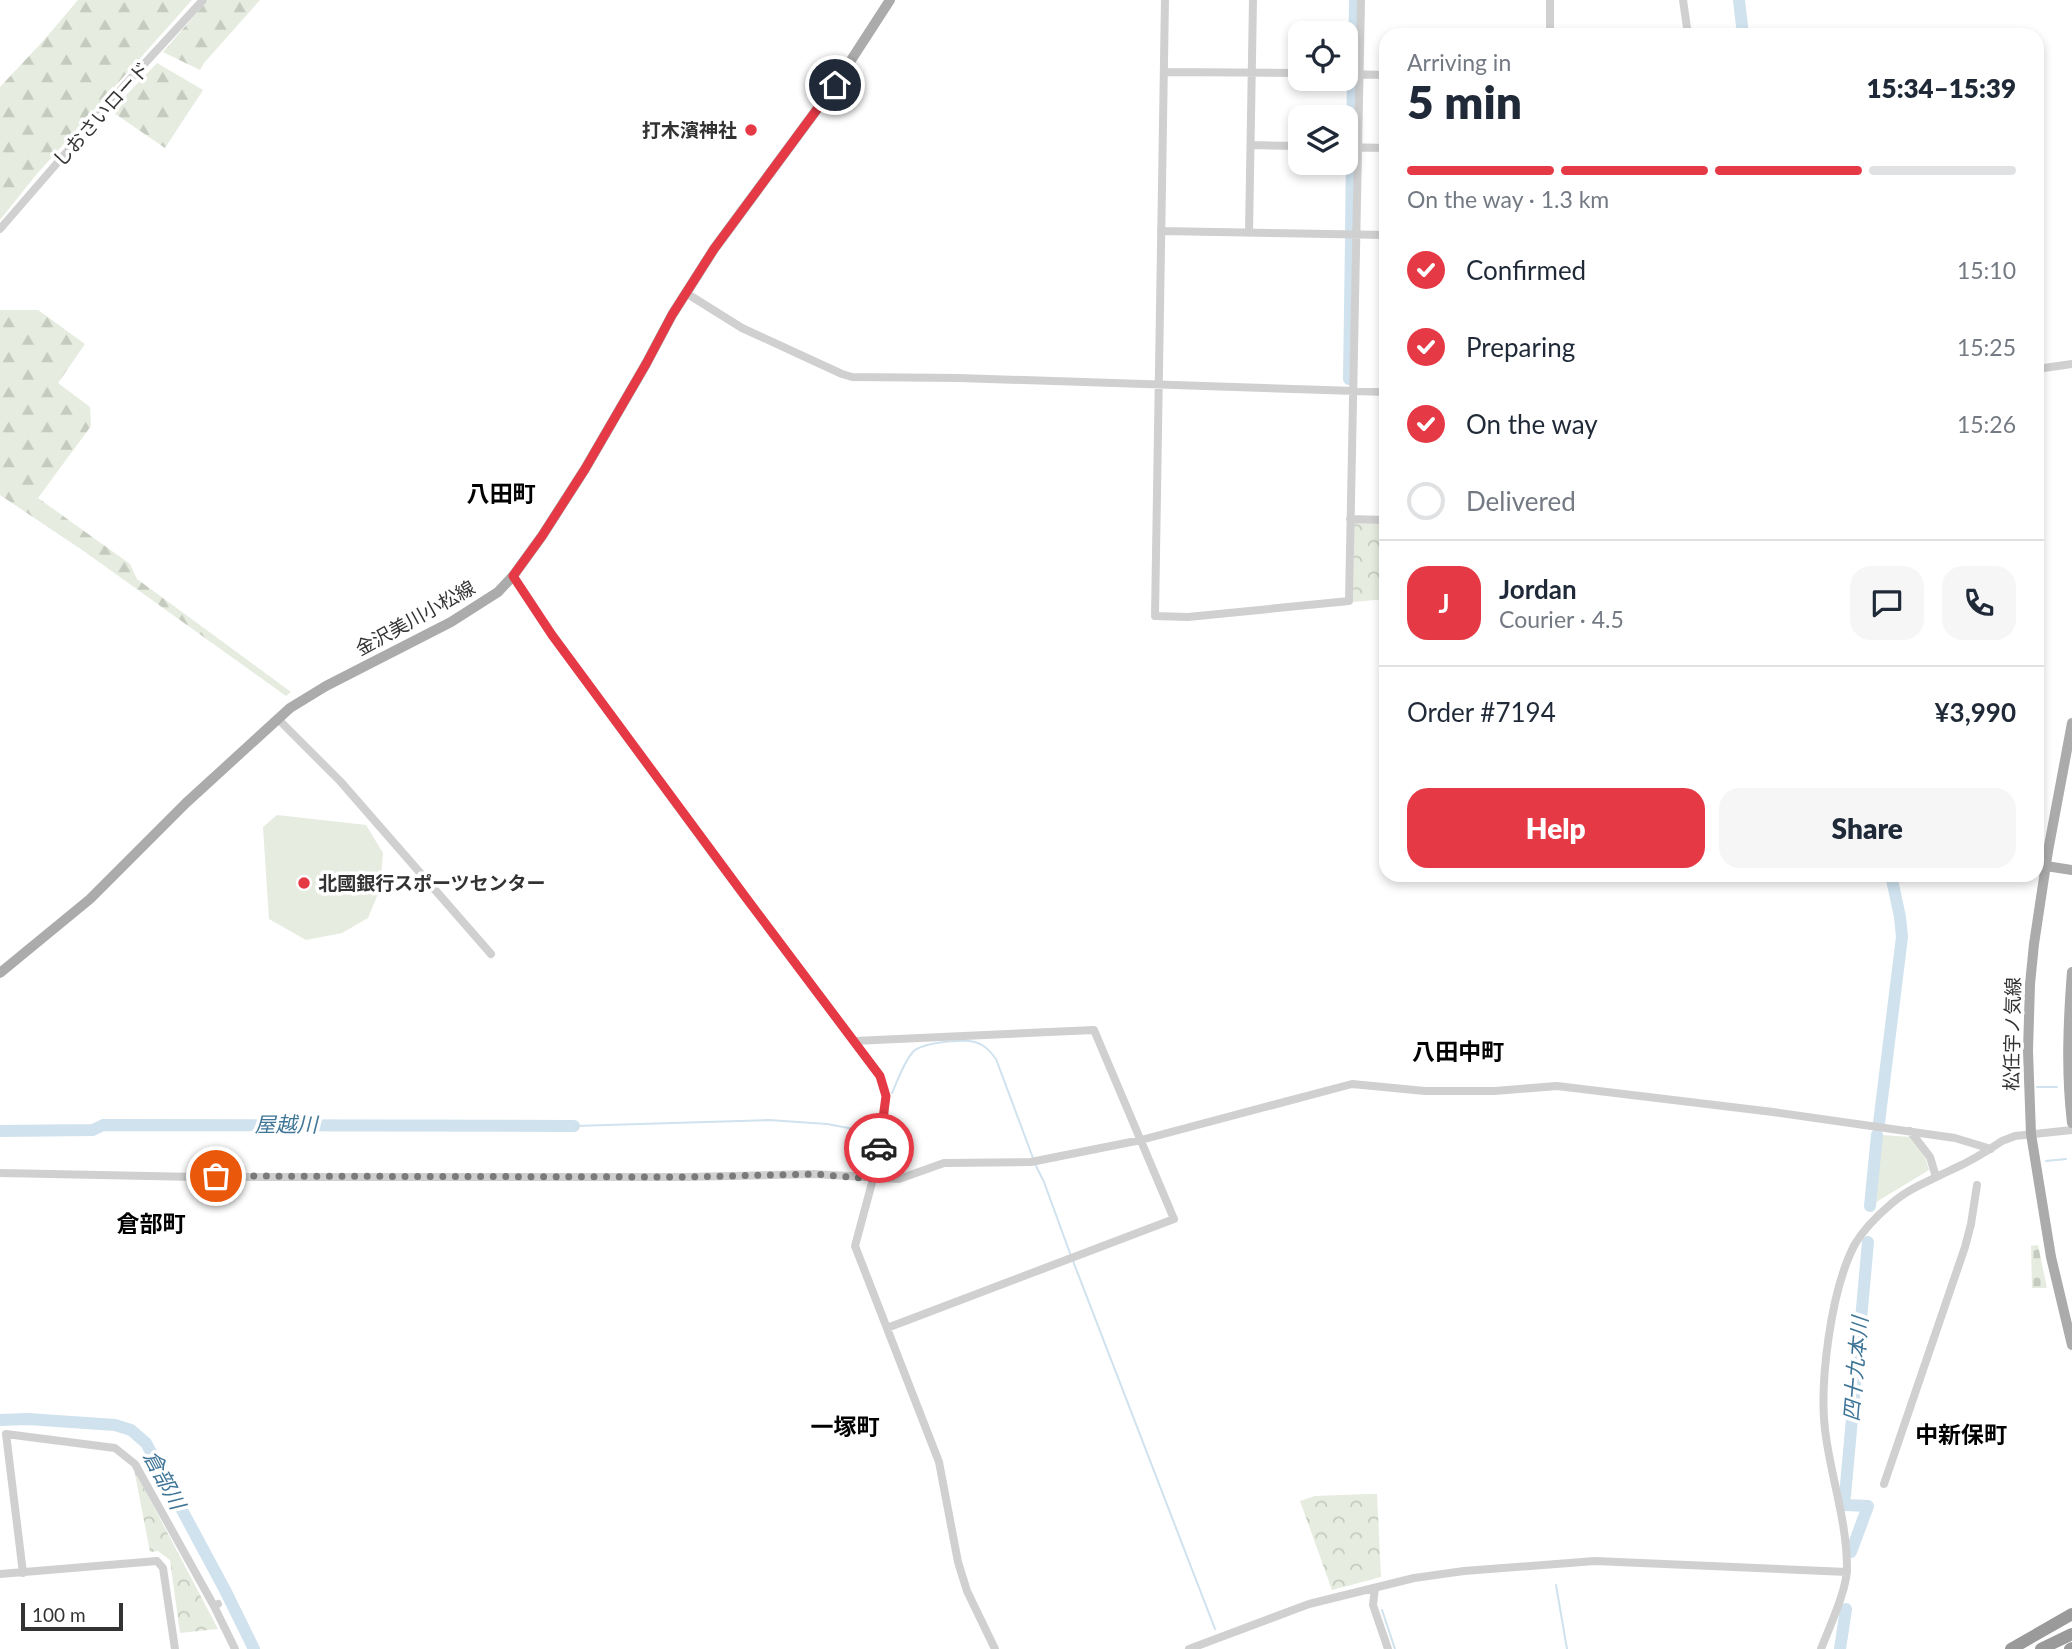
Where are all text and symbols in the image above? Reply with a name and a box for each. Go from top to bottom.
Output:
map controls [1288,21,1358,175]
button: locate [1288,21,1358,91]
text: Arriving in [1407,48,1511,76]
pin [805,55,865,115]
street label: しおさいロード [48,57,154,171]
icon: home [816,66,854,104]
text: 15:34–15:39 [1866,72,2016,104]
text: 5 min [1407,74,1522,129]
button: layers [1288,105,1358,175]
place label: 打木濱神社 [642,118,737,141]
marker: 打木濱神社 [743,122,759,138]
text: On the way · 1.3 km [1407,185,1609,213]
icon: check [1407,251,1445,289]
text: Confirmed [1466,254,1586,286]
text: 15:10 [1957,256,2016,284]
icon: check [1407,328,1445,366]
text: Preparing [1466,331,1575,363]
text: 15:25 [1957,333,2016,361]
icon: check [1407,405,1445,443]
text: On the way [1466,408,1598,440]
text: 15:26 [1957,410,2016,438]
district label: 八田町 [467,479,536,507]
text: Delivered [1466,485,1576,517]
button: chat [1850,566,1924,640]
button: phone [1942,566,2016,640]
text: Jordan [1499,573,1577,605]
street label: 金沢美川小松線 [351,575,479,660]
text: J [1438,587,1450,619]
text: Courier · 4.5 [1499,605,1624,633]
text: Order #7194 [1407,696,1556,728]
text: ¥3,990 [1935,696,2016,728]
button: Help [1407,788,1705,868]
button: Share [1719,788,2016,868]
place label: 北國銀行スポーツセンター [318,871,546,894]
marker: 北國銀行スポーツセンター [296,875,312,891]
street label: 松任宇ノ気線 [1999,977,2024,1091]
district label: 八田中町 [1412,1037,1504,1065]
water label: 屋越川 [255,1111,319,1136]
courier [844,1113,914,1183]
icon: car [860,1129,898,1167]
pin [186,1146,246,1206]
icon: bag [197,1157,235,1195]
district label: 倉部町 [117,1209,186,1237]
water label: 四十九本川 [1837,1313,1872,1422]
district label: 一塚町 [811,1412,880,1440]
district label: 中新保町 [1915,1420,2007,1448]
water label: 倉部川 [139,1446,192,1515]
scale bar [21,1600,122,1632]
text: 100 m [32,1603,86,1626]

